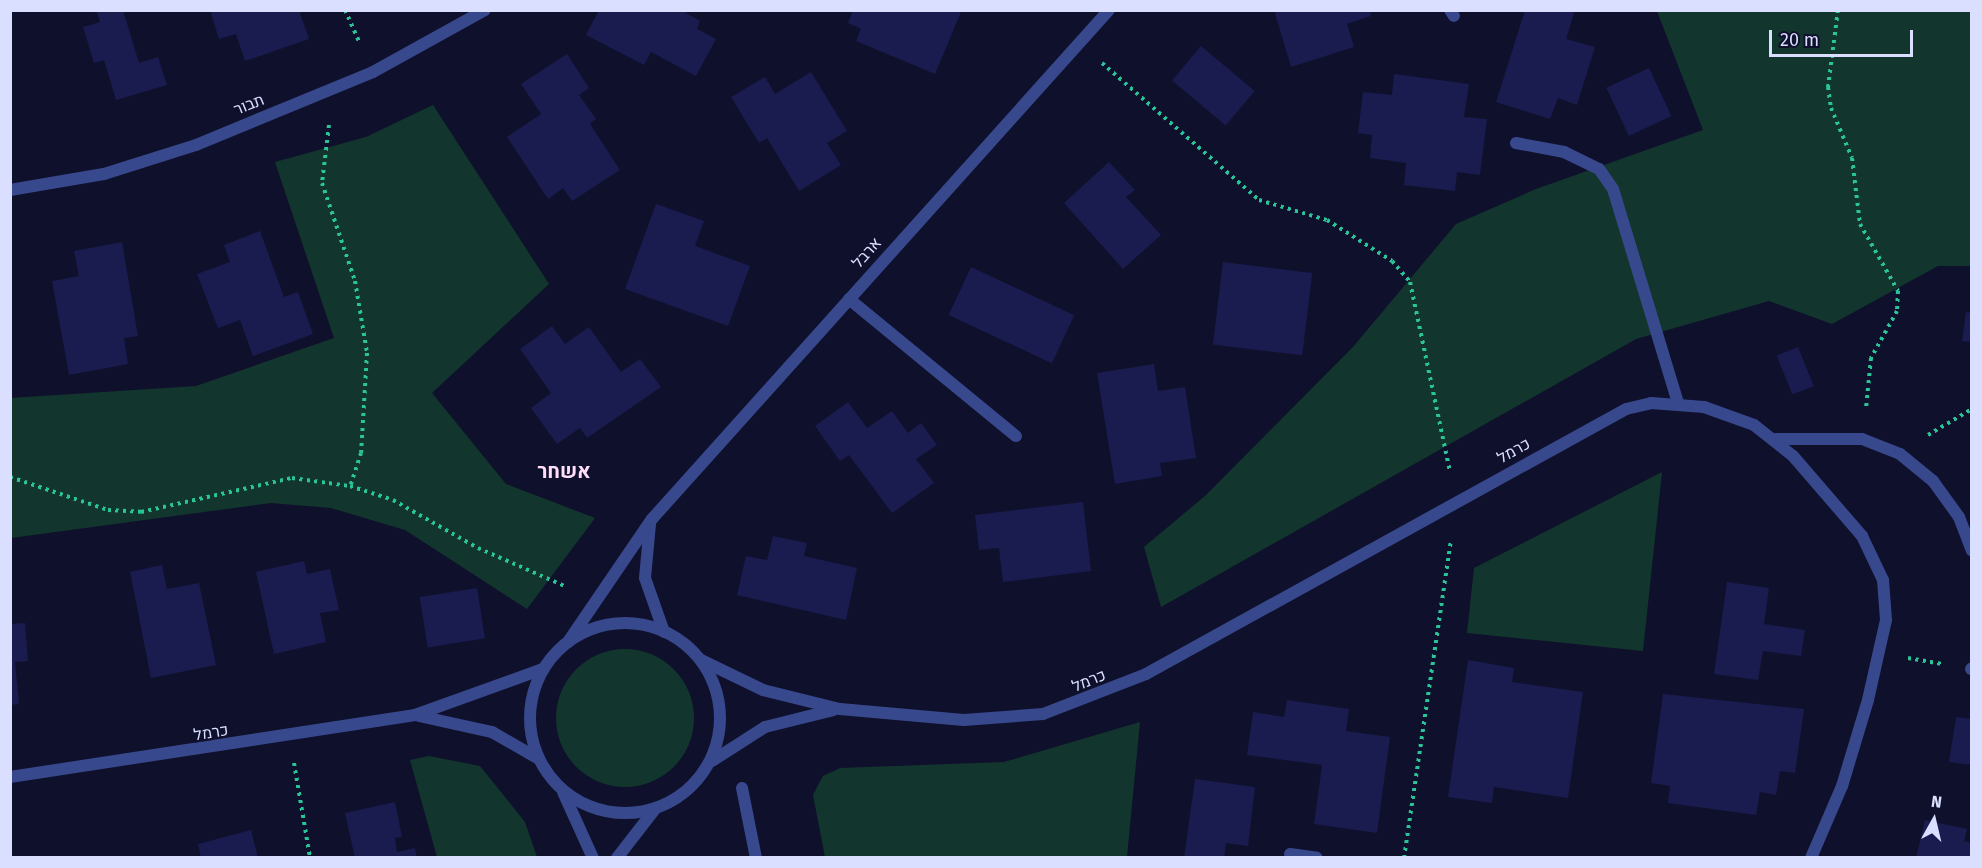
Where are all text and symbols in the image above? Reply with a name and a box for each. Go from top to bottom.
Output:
scale bar [1772,18,1916,56]
text: 20 m [1780,29,1819,51]
street label: תבור [231,90,267,120]
street label: ארבל [848,234,886,272]
street label: כרמל [1494,434,1534,468]
district label: אשחר [537,459,591,483]
street label: כרמל [1069,666,1109,696]
street label: כרמל [192,721,230,745]
north arrow [1904,790,1964,850]
text: N [1930,792,1943,812]

